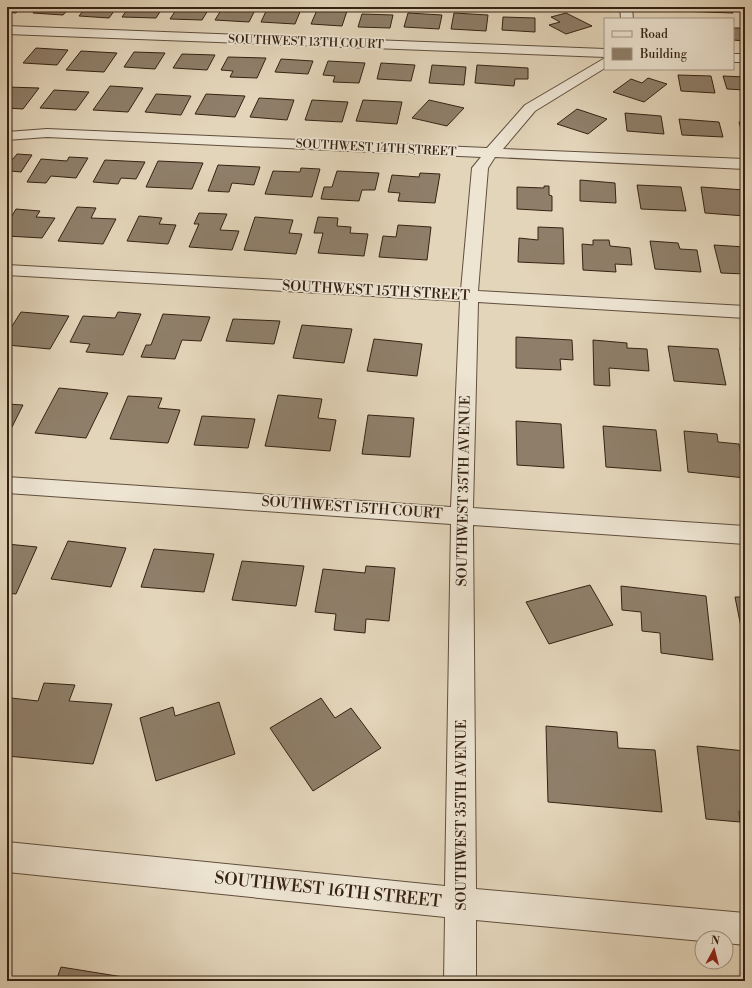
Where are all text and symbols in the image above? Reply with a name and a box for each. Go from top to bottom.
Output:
legend [604,18,734,70]
text: Road [640,27,668,42]
street label: SOUTHWEST 13TH COURT [228,32,385,52]
text: Building [639,47,688,62]
street label: SOUTHWEST 14TH STREET [295,136,457,160]
street label: SOUTHWEST 15TH STREET [282,277,470,305]
street label: SOUTHWEST 35TH AVENUE [453,395,475,587]
street label: SOUTHWEST 15TH COURT [261,493,443,523]
street label: SOUTHWEST 35TH AVENUE [453,719,471,911]
street label: SOUTHWEST 16TH STREET [213,867,443,913]
north arrow [694,930,734,970]
text: N [710,934,721,949]

